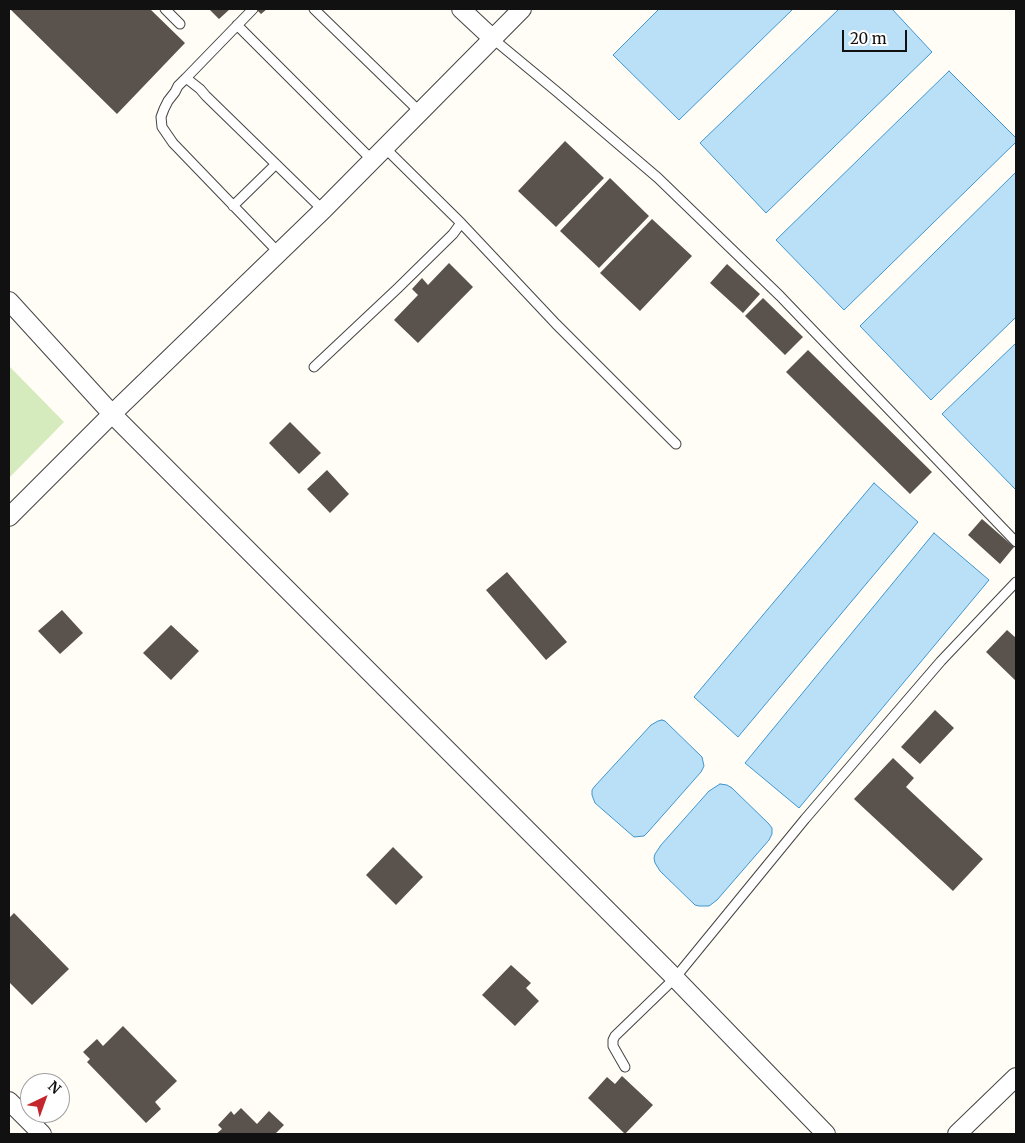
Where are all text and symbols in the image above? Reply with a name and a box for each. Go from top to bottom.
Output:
scale bar [845,20,910,52]
text: 20 m [850,29,887,48]
north arrow [20,1073,70,1123]
text: N [44,1077,65,1098]

